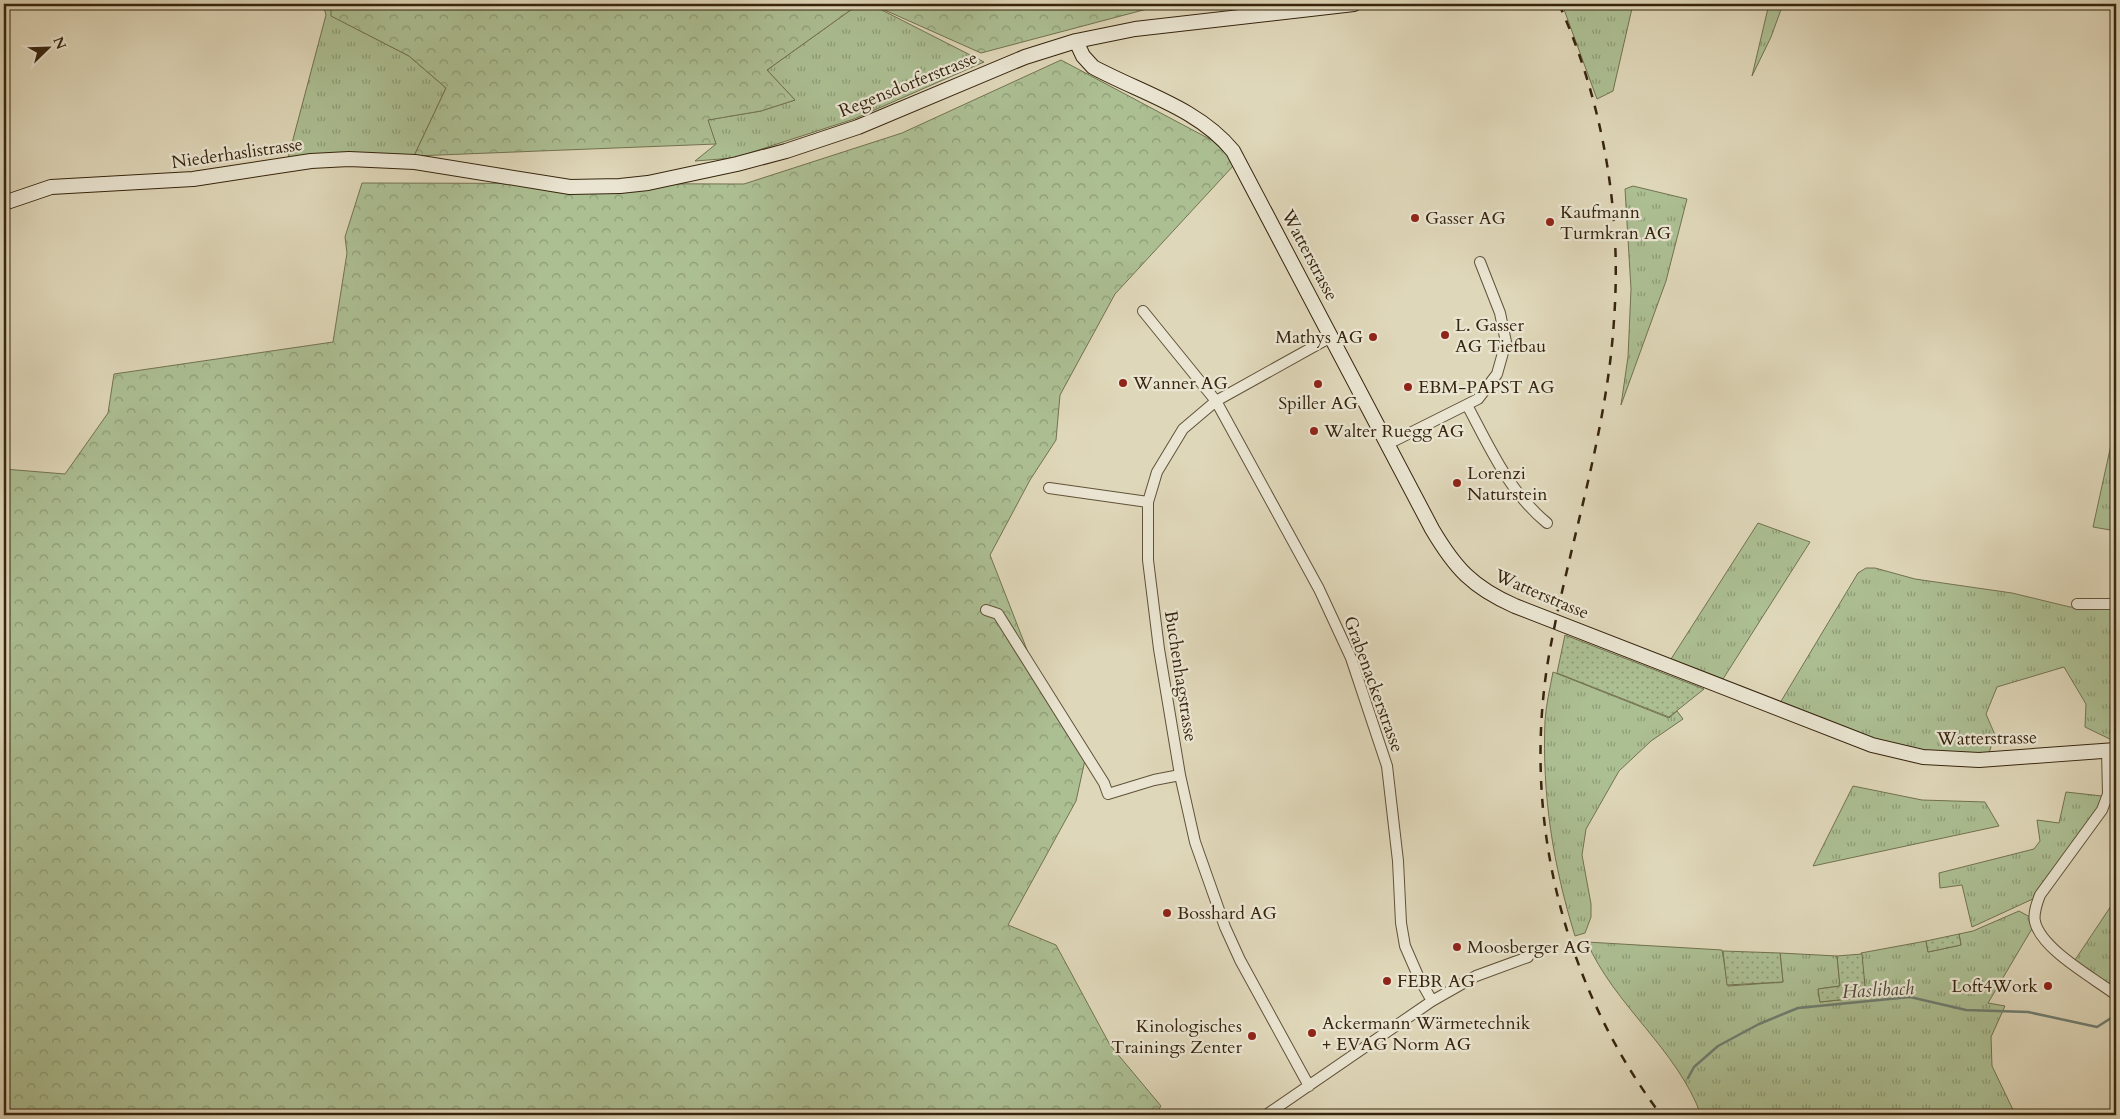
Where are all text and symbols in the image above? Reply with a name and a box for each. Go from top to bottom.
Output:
north arrow [22,22,72,72]
text: N [48,34,71,52]
street label: Regensdorferstrasse [835,45,981,124]
street label: Niederhaslistrasse [170,132,304,175]
place label: Kaufmann Turmkran AG [1560,200,1671,246]
street label: Watterstrasse [1275,204,1344,305]
place label: Gasser AG [1425,206,1506,231]
marker: Gasser AG [1409,212,1421,224]
marker: Kaufmann Turmkran AG [1544,216,1556,228]
place label: L. Gasser AG Tiefbau [1455,313,1546,359]
place label: Mathys AG [1275,325,1363,350]
marker: L. Gasser AG Tiefbau [1439,329,1451,341]
marker: Mathys AG [1367,331,1379,343]
place label: Wanner AG [1132,371,1228,396]
place label: EBM-PAPST AG [1418,375,1555,400]
marker: Wanner AG [1117,377,1129,389]
marker: Spiller AG [1312,378,1324,390]
marker: EBM-PAPST AG [1402,381,1414,393]
place label: Spiller AG [1278,391,1358,416]
place label: Walter Ruegg AG [1323,419,1464,444]
marker: Walter Ruegg AG [1308,425,1320,437]
place label: Lorenzi Naturstein [1467,461,1548,507]
marker: Lorenzi Naturstein [1451,477,1463,489]
street label: Watterstrasse [1490,563,1593,626]
street label: Buchenhagstrasse [1158,609,1203,744]
street label: Grabenackerstrasse [1337,613,1410,756]
street label: Watterstrasse [1936,725,2037,752]
place label: Bosshard AG [1177,901,1277,926]
marker: Bosshard AG [1161,907,1173,919]
place label: Moosberger AG [1467,935,1591,960]
marker: Moosberger AG [1451,941,1463,953]
place label: FEBR AG [1397,969,1475,994]
place label: Loft4Work [1951,974,2038,999]
marker: FEBR AG [1381,975,1393,987]
water label: Haslibach [1841,975,1915,1005]
marker: Loft4Work [2042,980,2054,992]
place label: Ackermann Wärmetechnik + EVAG Norm AG [1322,1011,1531,1057]
place label: Kinologisches Trainings Zenter [1111,1014,1242,1060]
marker: Ackermann Wärmetechnik + EVAG Norm AG [1306,1027,1318,1039]
marker: Kinologisches Trainings Zenter [1246,1030,1258,1042]

